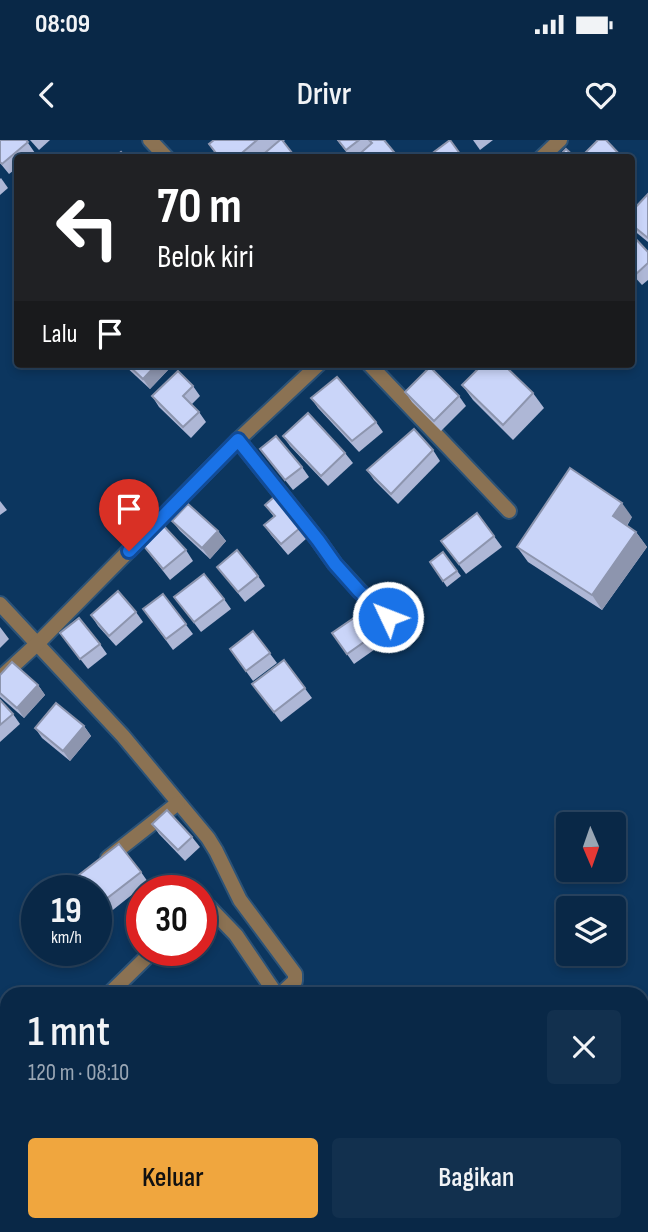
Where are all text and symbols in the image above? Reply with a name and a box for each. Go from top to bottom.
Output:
text: 08:09 [35,9,90,40]
text: Drivr [297,75,351,114]
icon: back [28,76,66,114]
icon: heart [582,76,620,114]
text: 70 m [157,178,242,237]
icon: left [42,182,133,273]
text: Belok kiri [157,238,254,277]
icon: arrive [91,315,129,353]
text: Lalu [42,319,77,350]
pin [99,479,159,551]
icon: arrive [110,490,148,528]
position arrow [351,580,425,654]
north arrow [556,812,626,882]
map controls [556,812,626,966]
speed limit sign: 30 [126,875,217,966]
text: 19 [51,890,82,933]
button: layers [556,896,626,966]
text: km/h [51,927,82,948]
text: 1 mnt [28,1007,110,1058]
button: close [547,1010,621,1084]
text: 120 m · 08:10 [28,1059,129,1087]
button: Keluar [28,1138,318,1218]
button: Bagikan [332,1138,621,1218]

